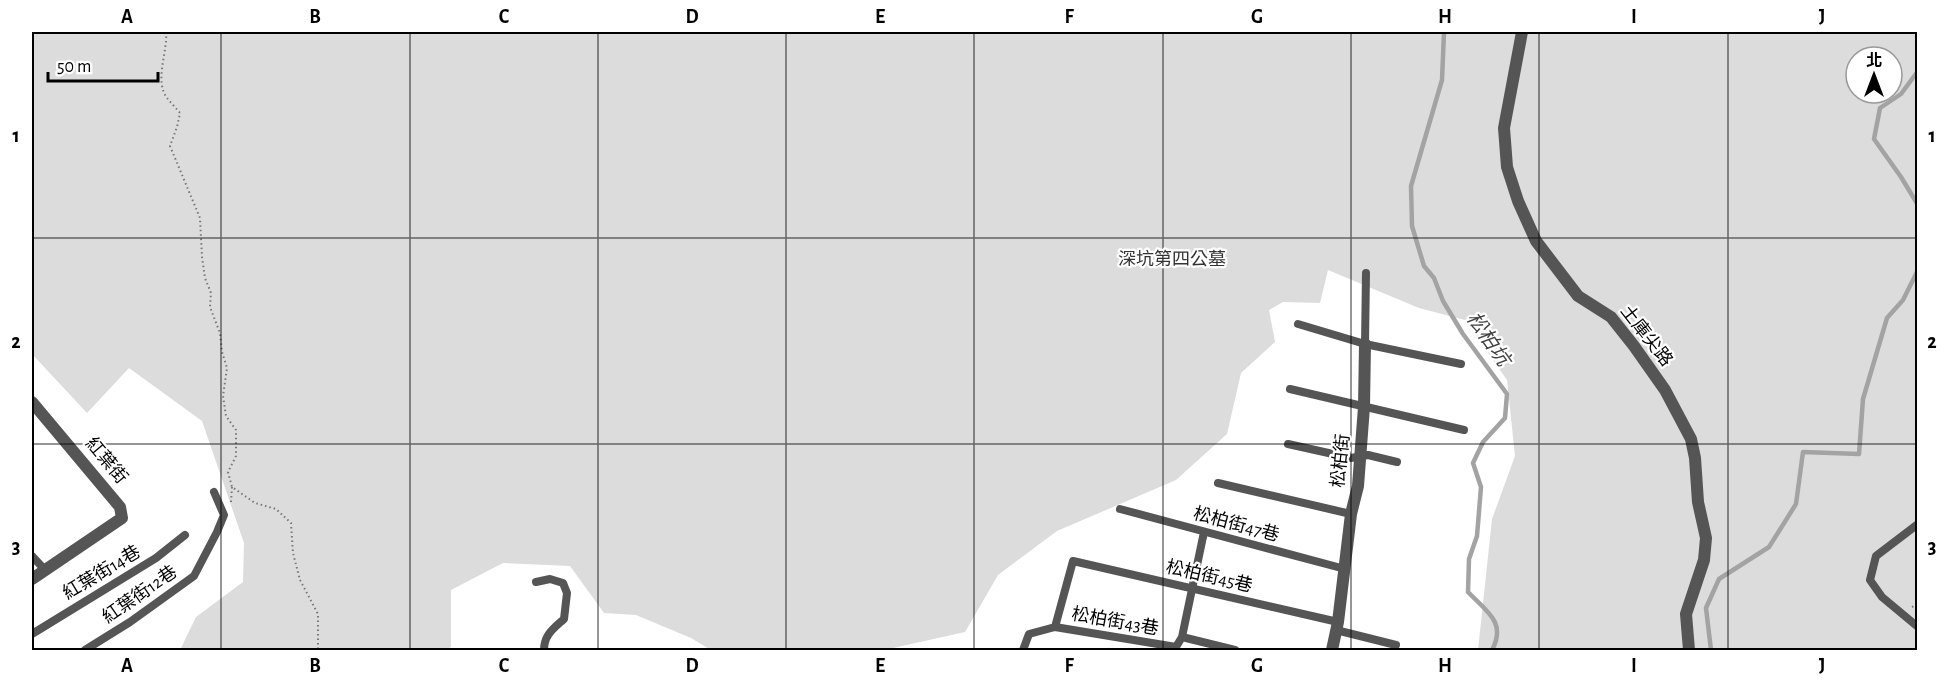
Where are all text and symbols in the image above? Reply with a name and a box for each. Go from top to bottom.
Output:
text: A [121,7,133,27]
text: B [309,7,321,27]
text: C [499,7,510,27]
text: D [685,7,699,27]
text: E [875,7,885,27]
text: F [1064,7,1074,27]
text: G [1251,7,1263,27]
text: H [1438,7,1452,27]
text: I [1631,7,1637,27]
text: J [1819,7,1825,27]
scale bar [48,45,158,83]
north arrow [1844,45,1904,105]
text: 北 [1866,52,1882,69]
text: 50 m [57,58,91,76]
text: 1 [12,126,20,146]
text: 1 [1928,126,1936,146]
park label: 深坑第四公墓 [1118,249,1226,269]
street label: 土庫尖路 [1617,301,1677,370]
water label: 松柏坑 [1463,308,1516,372]
text: 2 [11,332,21,352]
text: 2 [1927,332,1937,352]
street label: 紅葉街 [82,433,132,487]
street label: 松柏街 [1327,433,1353,489]
street label: 松柏街47巷 [1191,503,1281,545]
text: 3 [12,537,20,557]
text: 3 [1928,537,1936,557]
street label: 紅葉街14巷 [59,541,144,603]
street label: 松柏街45巷 [1164,556,1254,596]
street label: 紅葉街12巷 [98,561,181,627]
street label: 松柏街43巷 [1070,604,1160,639]
text: A [121,656,133,676]
text: B [309,656,321,676]
text: C [499,656,510,676]
text: D [685,656,699,676]
text: E [875,656,885,676]
text: F [1064,656,1074,676]
text: G [1251,656,1263,676]
text: H [1438,656,1452,676]
text: I [1631,656,1637,676]
text: J [1819,656,1825,676]

